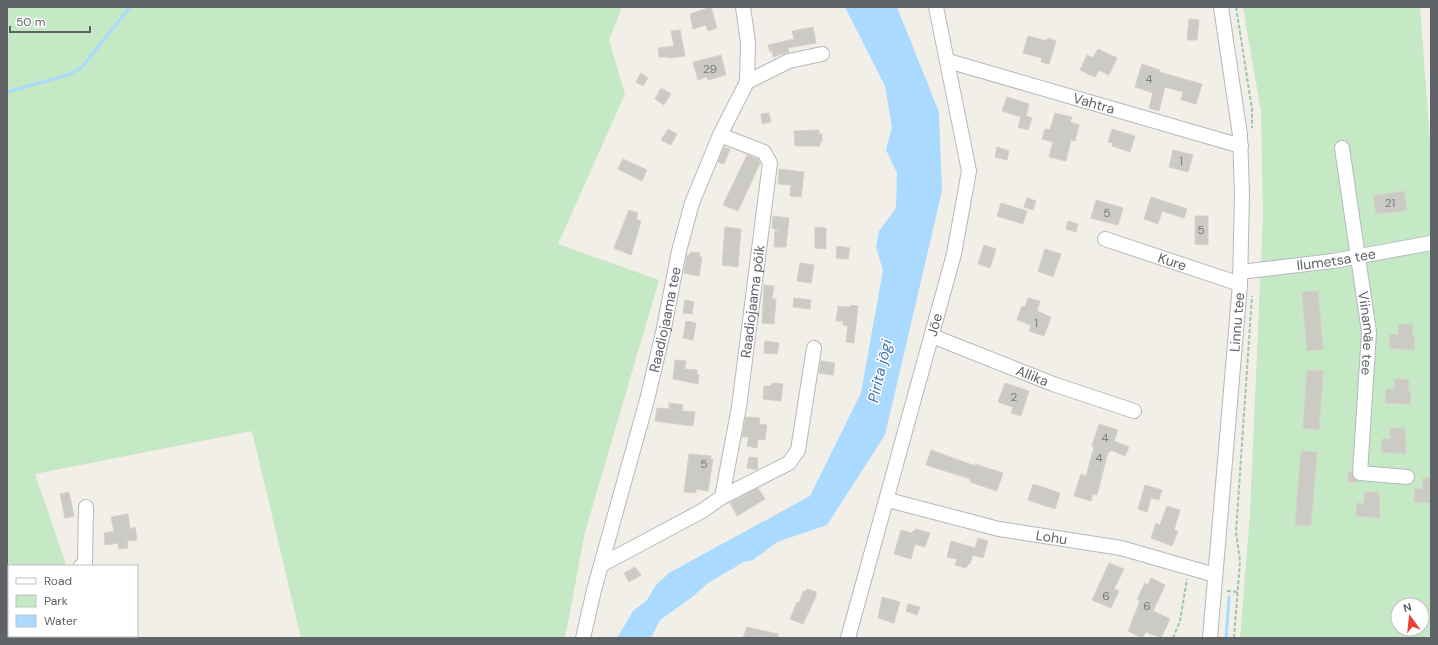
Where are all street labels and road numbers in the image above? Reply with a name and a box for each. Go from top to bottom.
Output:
street label: Vahtra [1071,89,1117,118]
street label: Raadiojaama põik [736,244,769,359]
street label: Ilumetsa tee [1296,244,1377,274]
street label: Kure [1156,248,1189,275]
street label: Raadiojaama tee [645,265,685,374]
street label: Viinamäe tee [1354,290,1378,376]
street label: Linnu tee [1225,292,1248,353]
street label: Jõe [923,311,946,338]
street label: Allika [1013,361,1051,390]
street label: Lohu [1035,526,1069,549]

